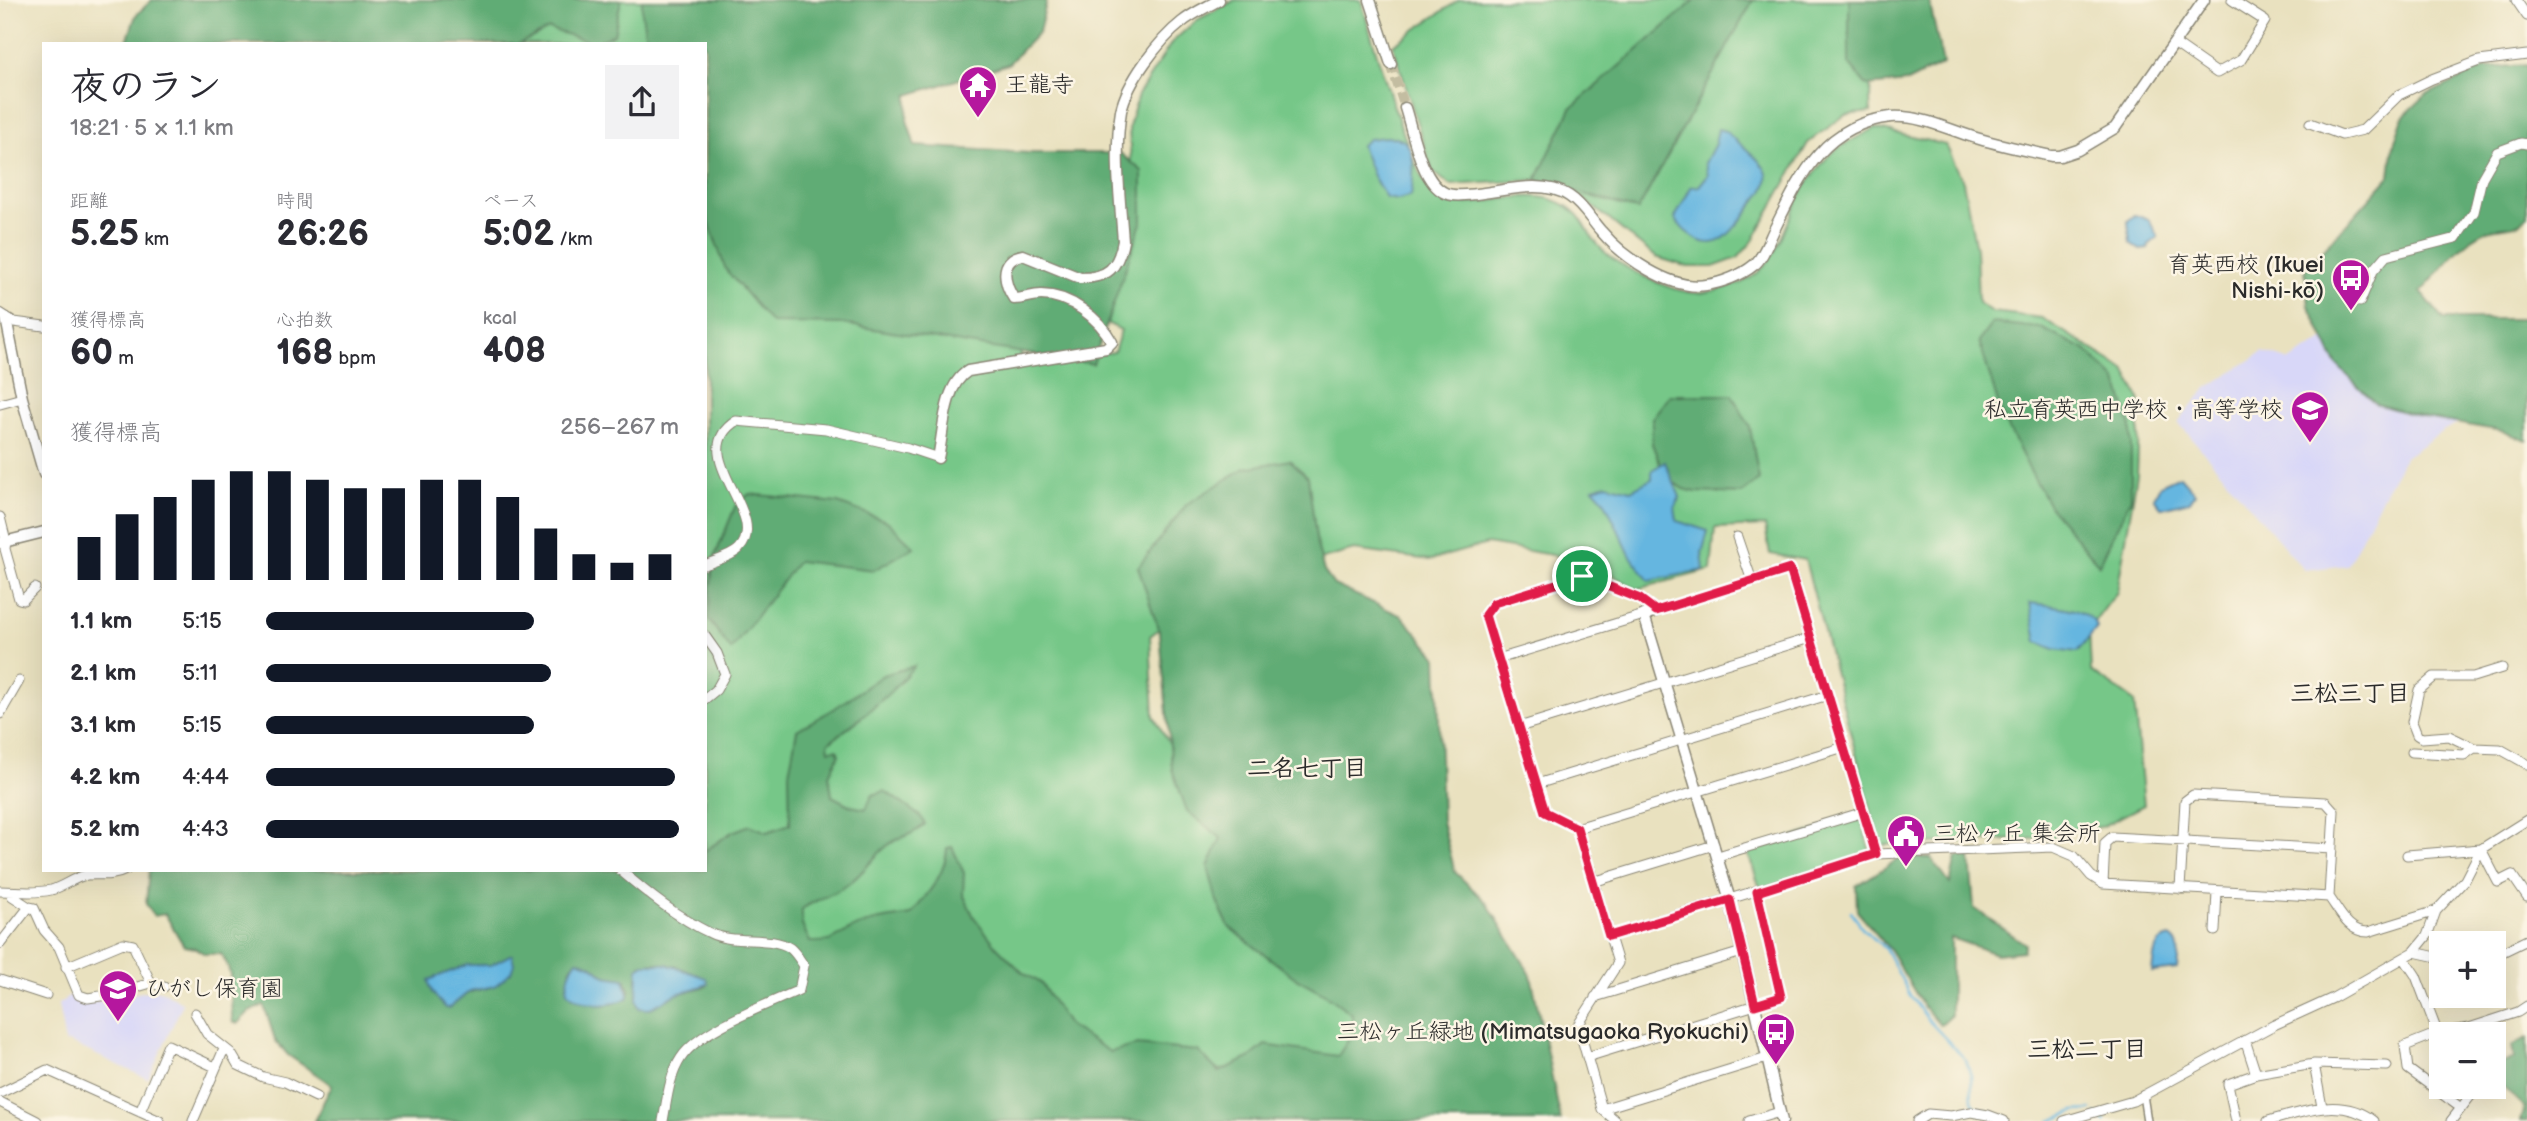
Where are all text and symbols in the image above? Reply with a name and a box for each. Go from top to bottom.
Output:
temple icon: 王龍寺 [957,64,999,119]
text: 夜のラン [70,65,222,110]
button: share [605,65,679,139]
place label: 王龍寺 [1005,71,1074,99]
text: 18:21 · 5 × 1.1 km [70,114,234,142]
text: 距離 [70,190,108,213]
text: 時間 [276,190,314,213]
text: ペース [483,190,539,213]
text: 5.25 [70,213,139,256]
text: 26:26 [276,213,369,256]
text: 5:02 [483,213,554,256]
text: km [139,228,169,251]
text: /km [554,228,593,251]
place label: 育英西校 (Ikuei Nishi-kō) [2167,251,2324,305]
bus stop icon: 育英西校 (Ikuei Nishi-kō) [2330,257,2372,312]
text: kcal [483,307,517,330]
text: 獲得標高 [70,309,146,332]
text: 心拍数 [276,309,333,332]
text: 408 [483,330,546,373]
text: 60 [70,332,113,375]
text: 168 [276,332,333,375]
text: m [113,347,134,370]
text: bpm [333,347,376,370]
school or university icon: 私立育英西中学校・高等学校 [2289,389,2331,444]
place label: 私立育英西中学校・高等学校 [1984,396,2283,424]
text: 256–267 m [560,413,679,441]
text: 獲得標高 [70,419,162,447]
pin [1552,546,1612,606]
icon: arrive [1563,557,1601,595]
text: 1.1 km [70,607,132,635]
text: 5:15 [182,607,222,635]
text: 2.1 km [70,659,136,687]
text: 5:11 [182,659,218,687]
district label: 三松三丁目 [2290,679,2410,708]
text: 3.1 km [70,711,136,739]
text: 5:15 [182,711,222,739]
district label: 二名七丁目 [1247,754,1367,783]
text: 4.2 km [70,763,140,791]
text: 4:44 [182,763,229,791]
public building icon: 三松ヶ丘 集会所 [1885,813,1927,868]
text: 5.2 km [70,815,140,843]
text: 4:43 [182,815,229,843]
place label: 三松ヶ丘 集会所 [1933,820,2100,848]
map controls [2429,931,2506,1099]
button: + [2429,931,2506,1008]
school or university icon: ひがし保育園 [97,968,139,1023]
place label: ひがし保育園 [145,975,283,1003]
bus stop icon: 三松ヶ丘緑地 (Mimatsugaoka Ryokuchi) [1755,1011,1797,1066]
place label: 三松ヶ丘緑地 (Mimatsugaoka Ryokuchi) [1336,1018,1749,1046]
button: − [2429,1022,2506,1099]
district label: 三松二丁目 [2027,1035,2147,1064]

